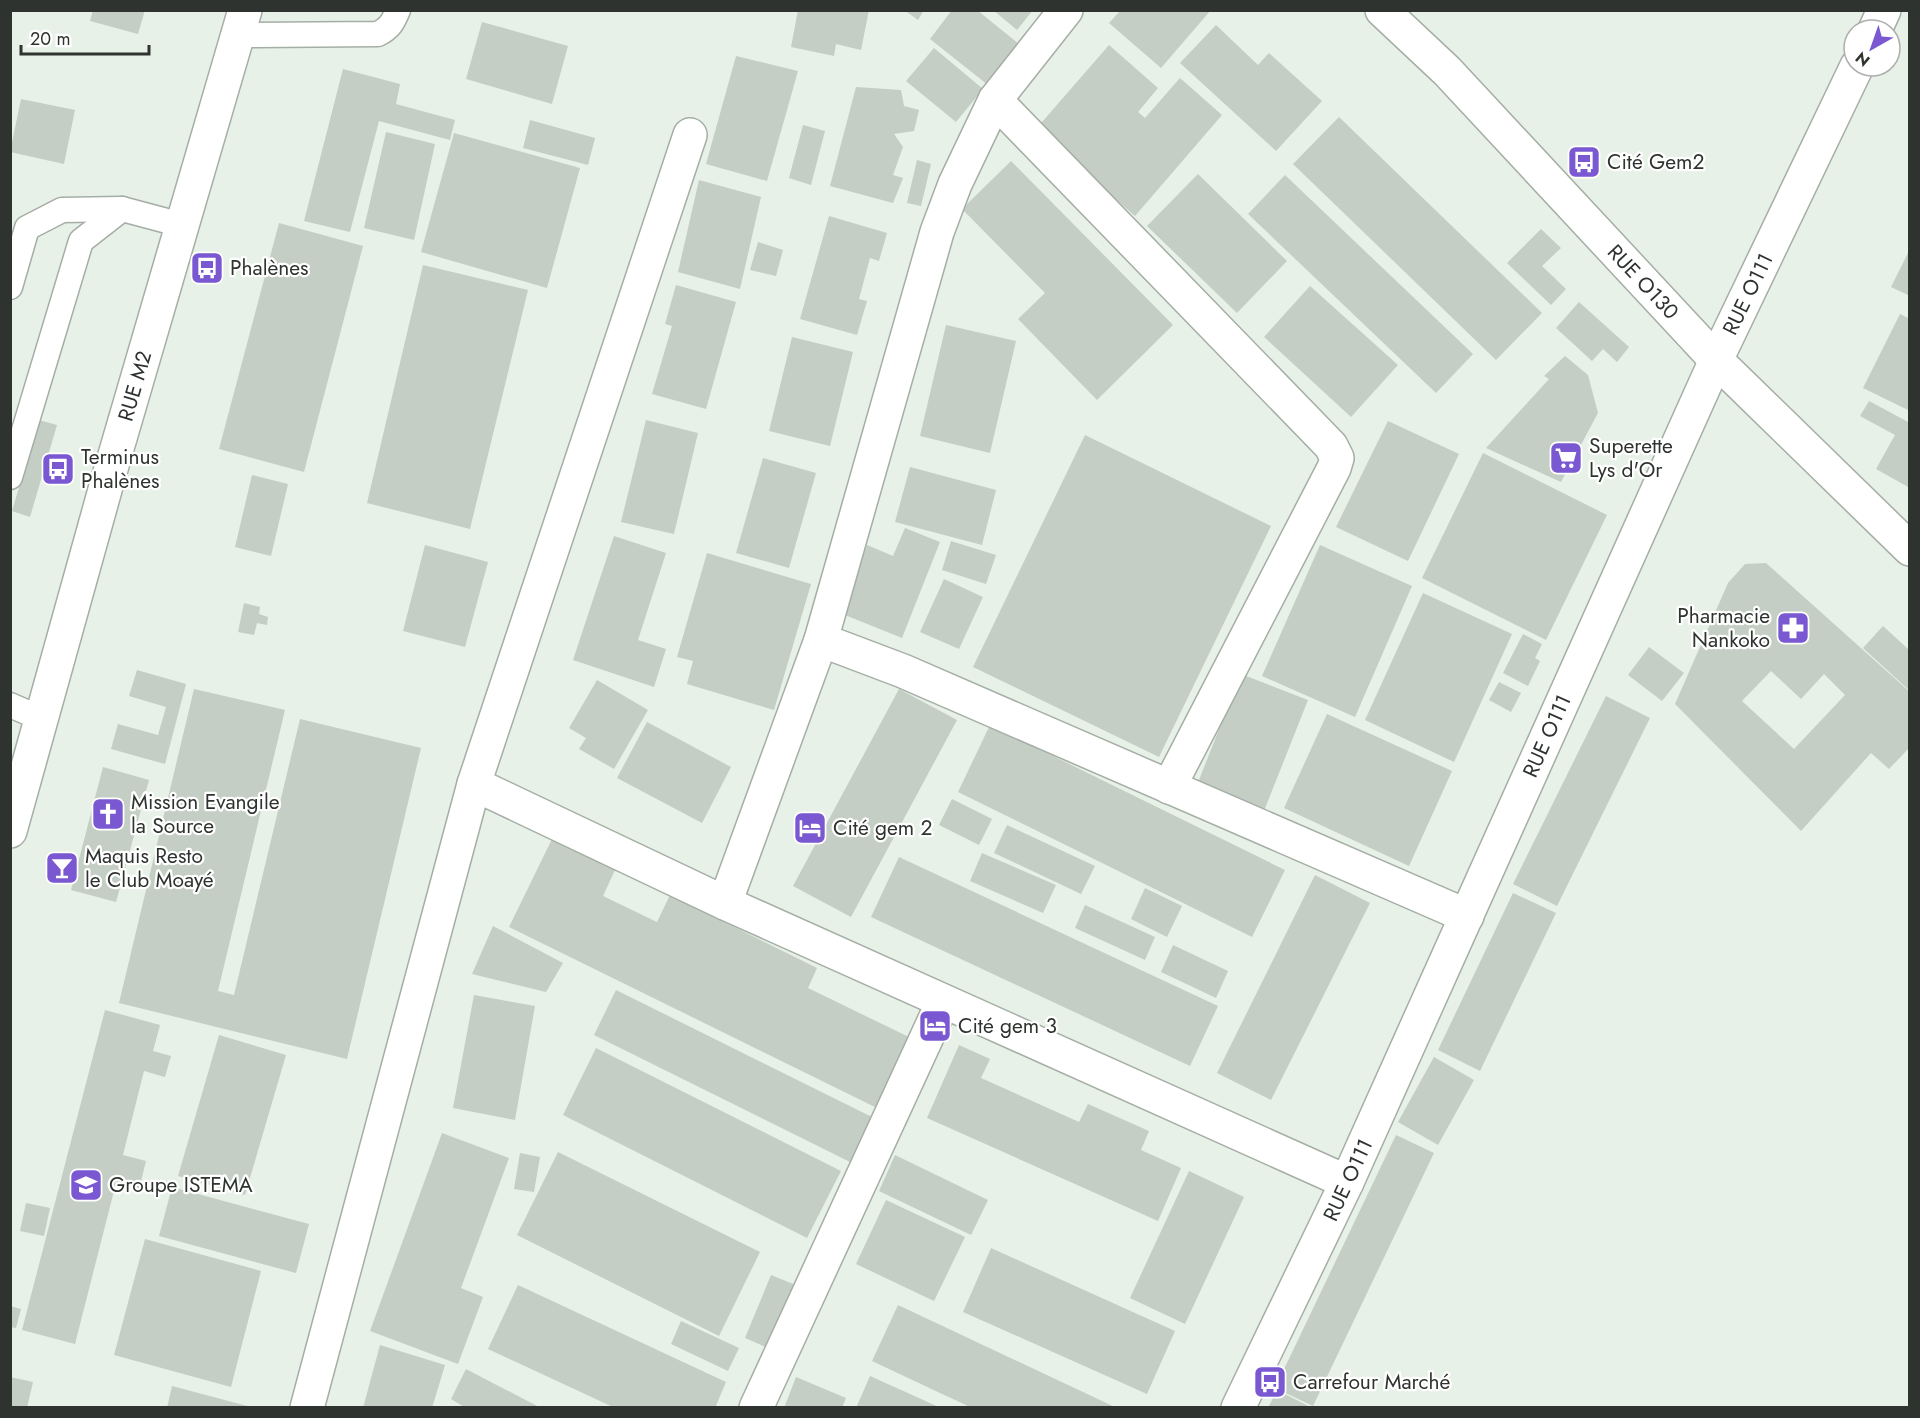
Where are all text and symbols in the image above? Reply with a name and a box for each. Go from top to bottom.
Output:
scale bar [21,18,148,56]
north arrow [1842,18,1902,78]
text: 20 m [30,26,70,52]
text: N [1850,46,1875,72]
bus stop icon: Cité Gem2 [1566,144,1602,180]
place label: Cité Gem2 [1607,147,1704,177]
street label: RUE O130 [1600,238,1686,326]
street label: RUE O111 [1715,248,1781,340]
bus stop icon: Phalènes [189,250,225,286]
place label: Phalènes [230,253,309,283]
street label: RUE M2 [111,347,159,425]
place label: Superette Lys d'Or [1589,431,1673,485]
supermarket icon: Superette Lys d'Or [1548,440,1584,476]
place label: Terminus Phalènes [81,442,160,496]
bus stop icon: Terminus Phalènes [40,451,76,487]
place label: Pharmacie Nankoko [1677,601,1770,655]
pharmacy icon: Pharmacie Nankoko [1775,610,1811,646]
street label: RUE O111 [1515,690,1579,782]
place label: Mission Evangile la Source [131,787,280,841]
church icon: Mission Evangile la Source [90,796,126,832]
hotel icon: Cité gem 2 [792,810,828,846]
place label: Cité gem 2 [833,813,932,843]
place label: Maquis Resto le Club Moayé [85,841,214,895]
bar icon: Maquis Resto le Club Moayé [44,850,80,886]
hotel icon: Cité gem 3 [917,1008,953,1044]
place label: Cité gem 3 [958,1011,1057,1041]
street label: RUE O111 [1316,1134,1380,1226]
school or university icon: Groupe ISTEMA [68,1167,104,1203]
place label: Groupe ISTEMA [109,1170,253,1200]
bus stop icon: Carrefour Marché [1252,1364,1288,1400]
place label: Carrefour Marché [1293,1367,1450,1397]

